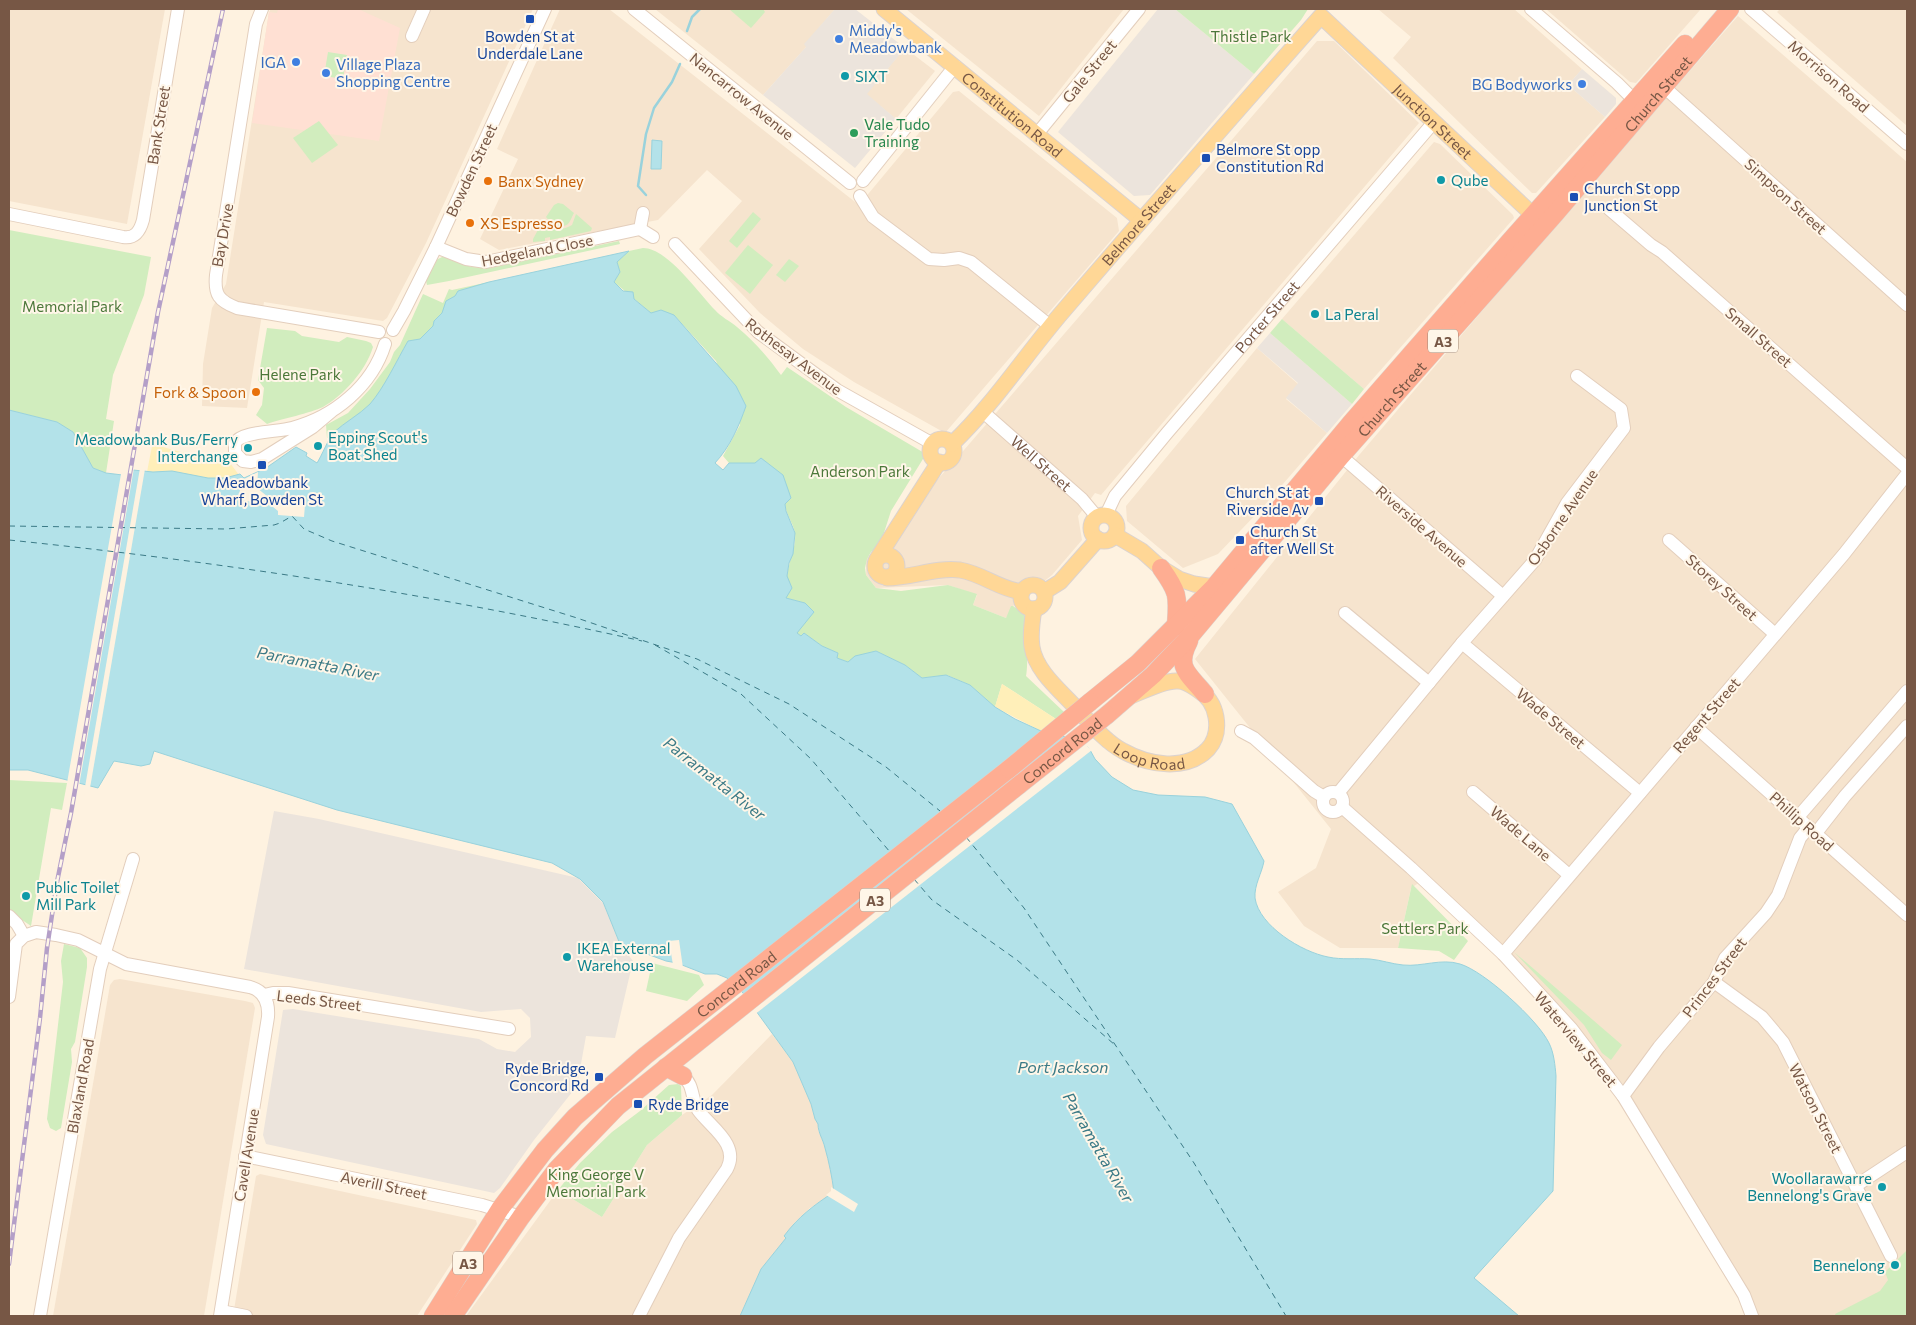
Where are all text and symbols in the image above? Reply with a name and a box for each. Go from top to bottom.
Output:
marker: Bowden St at Underdale Lane [524,13,536,25]
place label: Middy's Meadowbank [849,21,942,56]
place label: Bowden St at Underdale Lane [477,27,583,62]
park label: Thistle Park [1211,27,1291,45]
marker: Middy's Meadowbank [833,33,845,45]
street label: Gale Street [1058,36,1120,106]
street label: Morrison Road [1785,36,1873,116]
street label: Nancarrow Avenue [686,49,798,143]
street label: Church Street [1620,52,1695,135]
place label: IGA [260,53,286,71]
place label: Village Plaza Shopping Centre [336,55,450,90]
marker: IGA [290,56,302,68]
marker: Village Plaza Shopping Centre [320,67,332,79]
place label: SIXT [855,67,888,85]
street label: Constitution Road [958,68,1066,161]
marker: SIXT [839,70,851,82]
place label: BG Bodyworks [1472,75,1572,93]
marker: BG Bodyworks [1576,78,1588,90]
street label: Junction Street [1390,80,1476,163]
street label: Bank Street [143,84,173,166]
place label: Vale Tudo Training [864,115,930,150]
street label: Bowden Street [442,121,500,219]
marker: Vale Tudo Training [848,127,860,139]
place label: Belmore St opp Constitution Rd [1216,140,1324,175]
marker: Belmore St opp Constitution Rd [1200,152,1212,164]
street label: Simpson Street [1741,154,1831,238]
place label: Qube [1451,171,1489,189]
place label: Banx Sydney [498,172,584,190]
marker: Qube [1435,174,1447,186]
marker: Banx Sydney [482,175,494,187]
place label: Church St opp Junction St [1584,179,1680,214]
street label: Belmore Street [1098,180,1178,269]
marker: Church St opp Junction St [1568,191,1580,203]
street label: Bay Drive [208,202,236,268]
place label: XS Espresso [480,214,563,232]
marker: XS Espresso [464,217,476,229]
street label: Hedgeland Close [480,230,594,270]
street label: Porter Street [1231,277,1303,356]
park label: Memorial Park [22,297,122,315]
street label: Small Street [1722,303,1796,371]
place label: La Peral [1325,305,1379,323]
marker: La Peral [1309,308,1321,320]
street label: Rothesay Avenue [742,314,846,398]
road number: A3 [1428,330,1458,352]
street label: Church Street [1354,358,1430,440]
park label: Helene Park [259,365,341,383]
place label: Fork & Spoon [154,383,246,401]
marker: Fork & Spoon [250,386,262,398]
place label: Epping Scout's Boat Shed [328,428,428,463]
place label: Meadowbank Bus/Ferry Interchange [75,430,238,465]
street label: Well Street [1007,432,1075,495]
marker: Epping Scout's Boat Shed [312,440,324,452]
marker: Meadowbank Bus/Ferry Interchange [242,442,254,454]
marker: Meadowbank Wharf, Bowden St [256,459,268,471]
park label: Anderson Park [810,462,910,480]
street label: Osborne Avenue [1523,465,1601,569]
place label: Meadowbank Wharf, Bowden St [201,473,323,508]
street label: Riverside Avenue [1373,481,1471,571]
place label: Church St at Riverside Av [1225,483,1309,518]
marker: Church St at Riverside Av [1313,495,1325,507]
place label: Church St after Well St [1250,522,1334,557]
marker: Church St after Well St [1234,534,1246,546]
street label: Storey Street [1682,550,1762,624]
water label: Parramatta River [255,642,381,684]
street label: Regent Street [1669,674,1743,756]
street label: Wade Street [1513,684,1589,752]
street label: Concord Road [1019,714,1105,788]
water label: Parramatta River [660,732,770,824]
street label: Loop Road [1110,739,1186,773]
street label: Phillip Road [1766,788,1838,854]
street label: Wade Lane [1487,802,1555,864]
place label: Public Toilet Mill Park [36,878,120,913]
road number: A3 [860,888,890,912]
marker: Public Toilet Mill Park [20,890,32,902]
park label: Settlers Park [1381,919,1469,937]
street label: Princes Street [1678,934,1750,1020]
place label: IKEA External Warehouse [577,939,670,974]
street label: Concord Road [693,947,780,1021]
marker: IKEA External Warehouse [561,951,573,963]
street label: Leeds Street [276,986,362,1014]
street label: Waterview Street [1531,988,1621,1090]
street label: Blaxland Road [63,1037,97,1135]
water label: Port Jackson [1018,1057,1108,1076]
place label: Ryde Bridge, Concord Rd [505,1059,589,1094]
street label: Watson Street [1786,1060,1846,1156]
marker: Ryde Bridge, Concord Rd [593,1071,605,1083]
water label: Parramatta River [1060,1089,1139,1206]
place label: Ryde Bridge [648,1095,729,1113]
marker: Ryde Bridge [632,1098,644,1110]
street label: Cavell Avenue [230,1107,262,1203]
park label: King George V Memorial Park [546,1165,646,1200]
street label: Averill Street [339,1167,429,1203]
place label: Woollarawarre Bennelong's Grave [1747,1169,1872,1204]
marker: Woollarawarre Bennelong's Grave [1876,1181,1888,1193]
road number: A3 [453,1252,483,1274]
place label: Bennelong [1813,1256,1885,1274]
marker: Bennelong [1889,1259,1901,1271]

